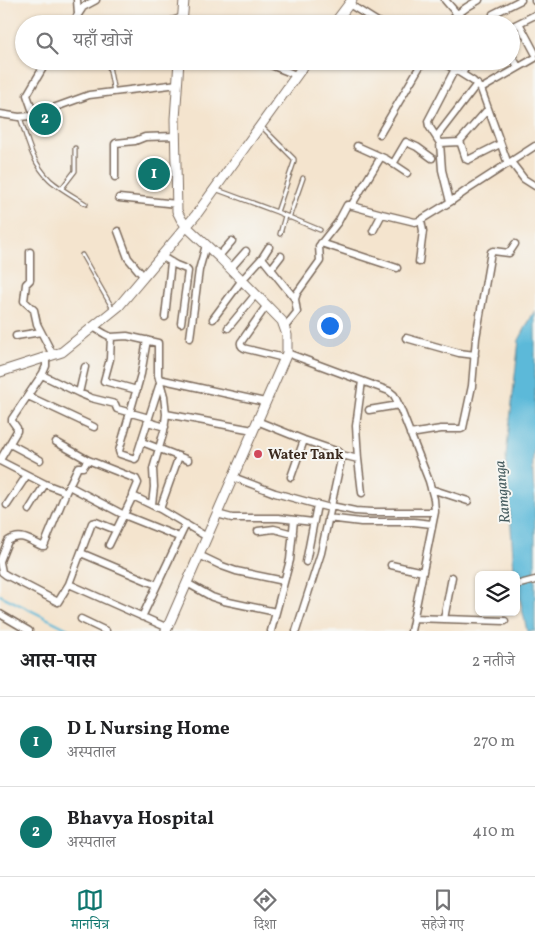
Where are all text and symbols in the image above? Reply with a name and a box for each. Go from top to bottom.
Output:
search box [15,15,520,70]
text: यहाँ खोजें [73,28,132,54]
icon: search [33,29,61,57]
pin: 2 [29,100,61,138]
pin: 1 [138,155,170,193]
your location [317,313,343,339]
place label: Water Tank [268,446,344,465]
marker: Water Tank [252,448,264,460]
water label: Ramganga [490,459,517,524]
map controls [475,571,520,616]
button: layers [475,571,520,616]
text: आस-पास [20,647,96,676]
text: 2 नतीजे [472,651,515,673]
text: D L Nursing Home [67,716,230,742]
text: 1 [33,731,39,753]
text: 270 m [473,731,515,753]
text: अस्पताल [67,742,116,764]
text: Bhavya Hospital [67,806,214,832]
text: 2 [32,821,40,843]
text: 410 m [472,821,515,843]
text: अस्पताल [67,832,116,854]
tab: मानचित्र [71,886,109,938]
tab: दिशा [251,886,279,938]
tab: सहेजे गए [421,886,464,938]

